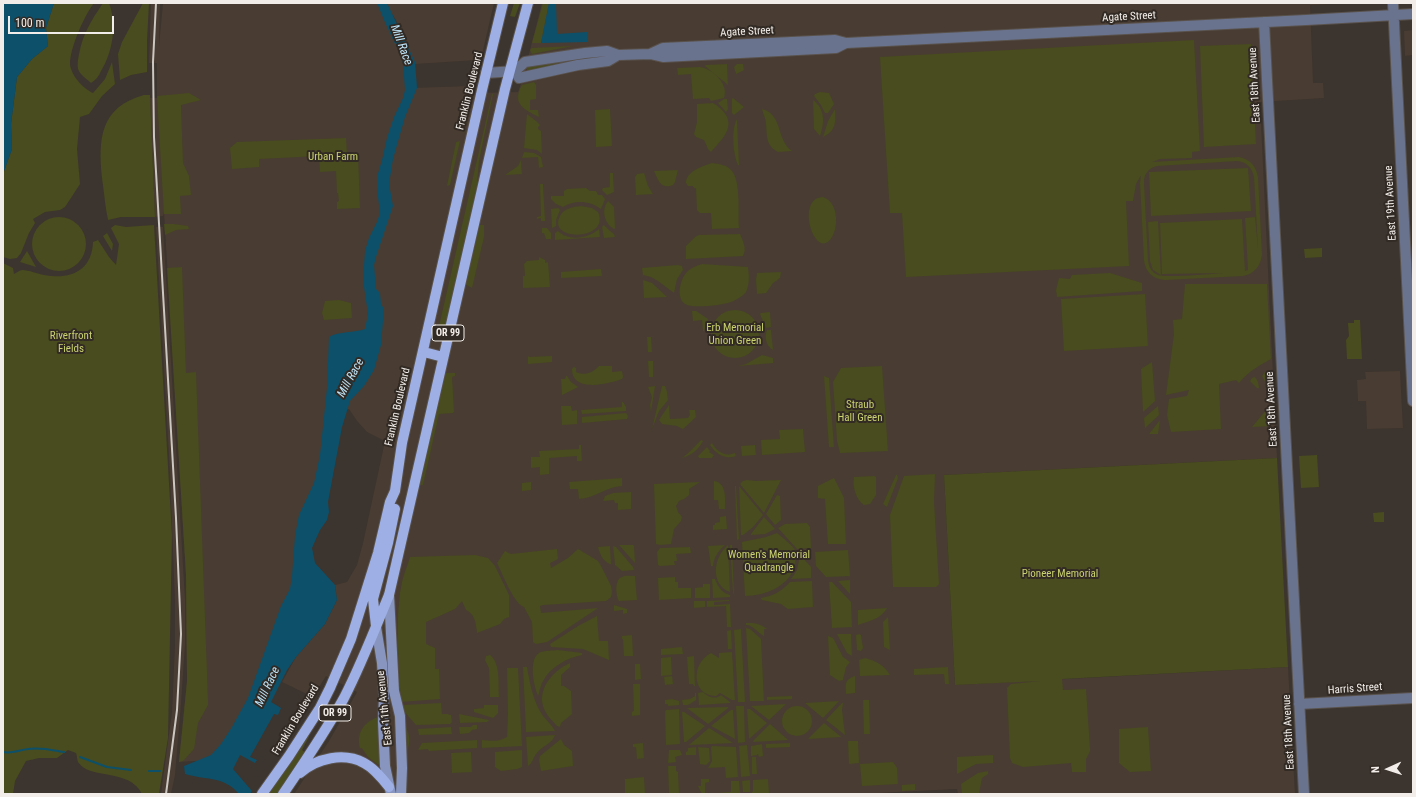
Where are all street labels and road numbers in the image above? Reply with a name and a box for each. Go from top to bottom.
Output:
street label: Agate Street [1102,9,1156,25]
street label: Agate Street [720,24,774,40]
street label: East 18th Avenue [1246,47,1264,123]
street label: Franklin Boulevard [454,51,486,131]
street label: East 19th Avenue [1382,165,1400,241]
road number: OR 99 [432,325,464,341]
street label: Franklin Boulevard [383,367,413,447]
street label: East 18th Avenue [1263,371,1281,447]
street label: East 11th Avenue [375,670,395,746]
street label: Harris Street [1327,681,1383,697]
street label: Franklin Boulevard [270,682,322,758]
street label: East 18th Avenue [1280,694,1298,770]
road number: OR 99 [319,705,351,721]

